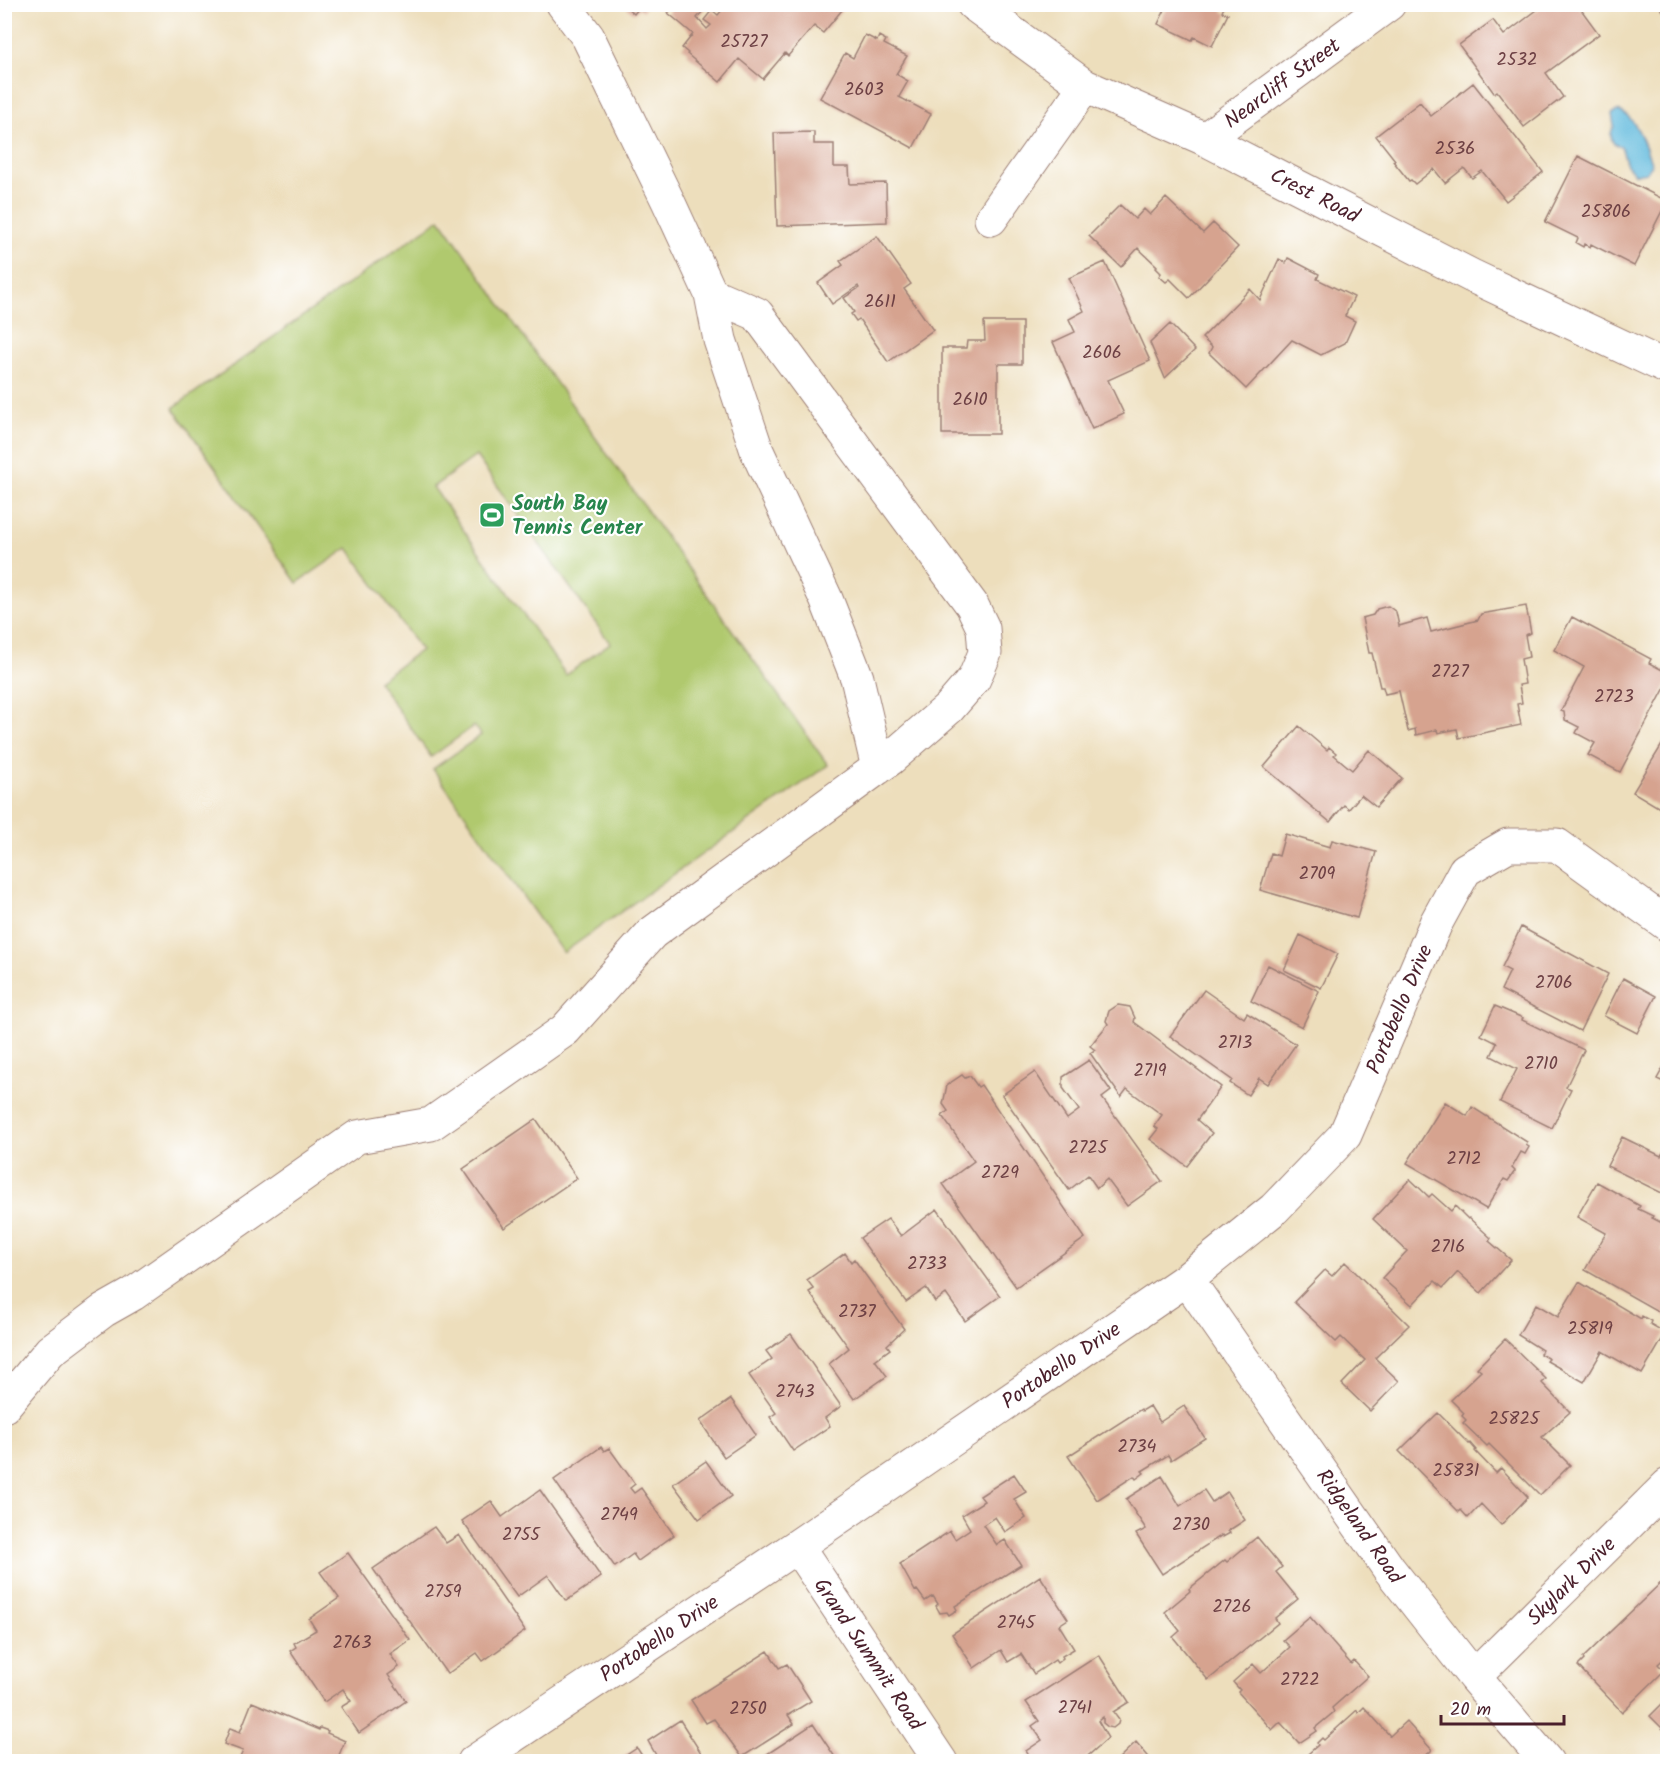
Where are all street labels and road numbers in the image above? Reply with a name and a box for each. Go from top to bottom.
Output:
street label: Nearcliff Street [1218,30,1349,138]
street label: Crest Road [1264,160,1365,233]
street label: Portobello Drive [1358,939,1443,1080]
street label: Portobello Drive [995,1314,1129,1419]
street label: Ridgeland Road [1307,1462,1411,1592]
street label: Skylark Drive [1520,1529,1625,1634]
street label: Grand Summit Road [804,1572,932,1738]
street label: Portobello Drive [593,1587,727,1692]

